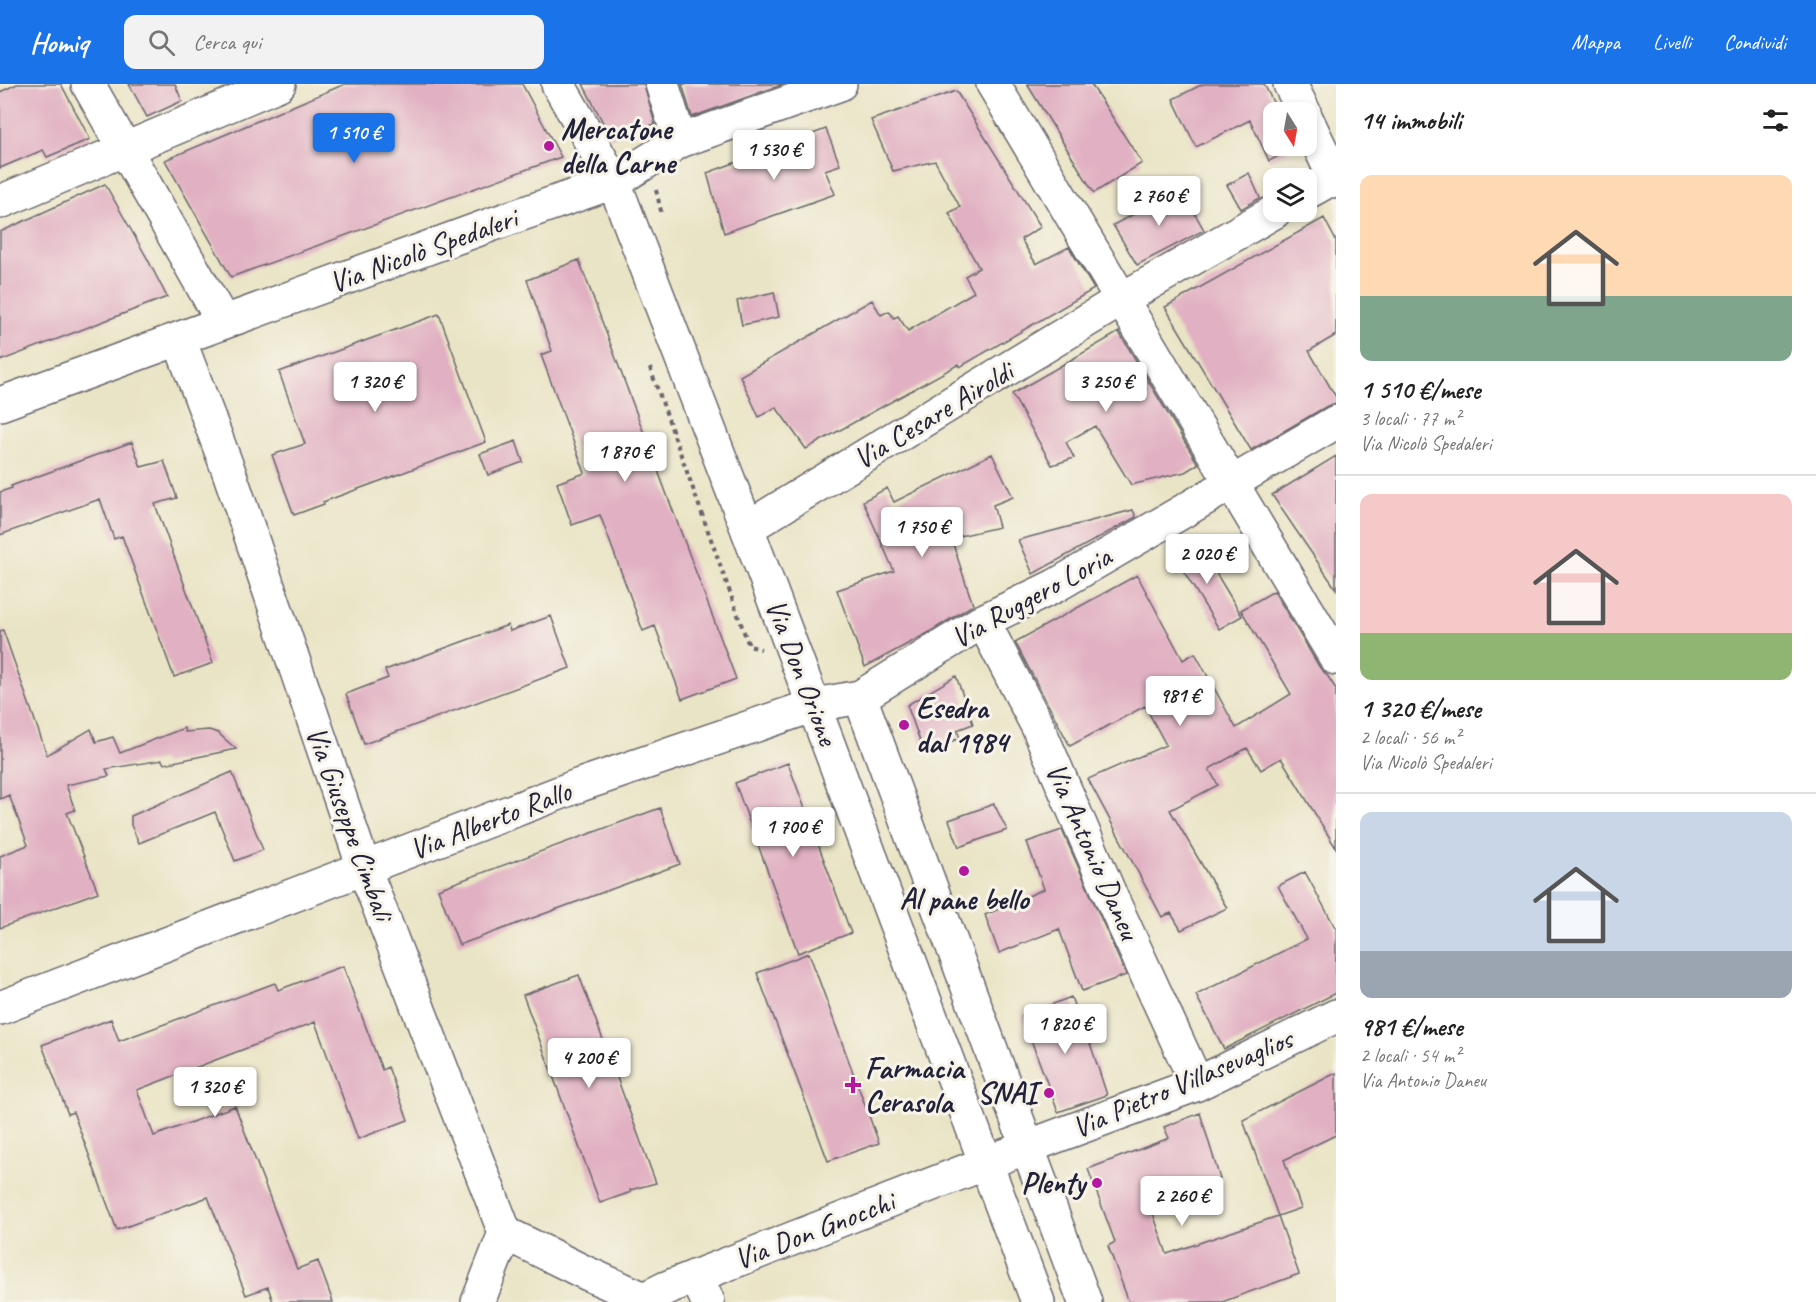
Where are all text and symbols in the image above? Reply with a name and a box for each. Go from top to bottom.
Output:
search box [124,15,544,69]
text: Homiq [30,25,88,60]
icon: search [145,26,178,59]
text: Cerca qui [193,28,261,56]
text: Mappa [1571,29,1620,55]
text: Livelli [1653,29,1691,55]
text: Condividi [1724,29,1786,55]
north arrow [1263,102,1317,156]
map controls [1263,102,1317,222]
text: 14 immobili [1360,104,1461,137]
icon: filters [1759,104,1792,137]
place label: Mercatone della Carne [561,110,678,182]
pin: 1 510 € [299,113,409,164]
text: 1 510 € [327,120,381,145]
pin: 1 530 € [719,130,829,181]
text: 1 530 € [747,137,801,162]
marker: Mercatone della Carne [542,139,556,153]
button: layers [1263,168,1317,222]
pin: 2 760 € [1104,176,1214,227]
text: 2 760 € [1131,183,1187,208]
street label: Via Nicolò Spedaleri [324,197,525,302]
icon: home [1522,214,1630,322]
street label: Via Cesare Airoldi [846,351,1023,478]
pin: 1 320 € [320,362,430,413]
pin: 3 250 € [1051,362,1161,413]
text: 1 320 € [348,369,402,394]
text: 3 250 € [1079,369,1133,394]
text: 1 510 €/mese [1360,373,1481,406]
text: 3 locali · 77 m² [1360,406,1460,431]
text: Via Nicolò Spedaleri [1360,431,1491,456]
pin: 1 870 € [570,432,680,483]
text: 1 870 € [598,439,652,464]
pin: 1 750 € [867,507,977,558]
text: 1 750 € [895,514,949,539]
icon: home [1522,533,1630,641]
pin: 2 020 € [1152,534,1262,585]
street label: Via Ruggero Loria [944,536,1119,657]
text: 2 020 € [1180,541,1234,566]
street label: Via Don Orione [757,594,848,753]
pin: 981 € [1138,676,1222,727]
text: 981 € [1160,683,1200,708]
place label: Esedra dal 1984 [916,689,1011,761]
text: 1 320 €/mese [1360,692,1481,725]
marker: Esedra dal 1984 [897,718,911,732]
street label: Via Giuseppe Cimbali [297,721,404,928]
text: 2 locali · 56 m² [1360,725,1460,750]
text: Via Nicolò Spedaleri [1360,750,1491,775]
street label: Via Antonio Daneu [1037,757,1150,947]
street label: Via Alberto Rallo [404,771,577,868]
pin: 1 700 € [738,807,848,858]
text: 1 700 € [766,814,820,839]
icon: home [1522,851,1630,959]
marker: Al pane bello [957,864,971,878]
place label: Al pane bello [900,880,1030,918]
pin: 1 820 € [1010,1004,1120,1055]
text: 981 €/mese [1360,1010,1463,1043]
text: 1 820 € [1038,1011,1092,1036]
street label: Via Pietro Villasevaglios [1066,1018,1300,1147]
pin: 4 200 € [534,1038,644,1089]
text: 2 locali · 54 m² [1360,1043,1460,1068]
text: 4 200 € [562,1045,616,1070]
place label: Farmacia Cerasola [865,1049,966,1121]
pin: 1 320 € [160,1067,270,1118]
text: Via Antonio Daneu [1360,1068,1486,1093]
text: 1 320 € [188,1074,242,1099]
place label: SNAI [977,1074,1043,1112]
marker: Farmacia Cerasola [846,1078,860,1092]
marker: SNAI [1042,1086,1056,1100]
place label: Plenty [1021,1164,1088,1202]
marker: Plenty [1090,1176,1104,1190]
pin: 2 260 € [1127,1176,1237,1227]
street label: Via Don Gnocchi [729,1181,903,1278]
text: 2 260 € [1154,1183,1210,1208]

